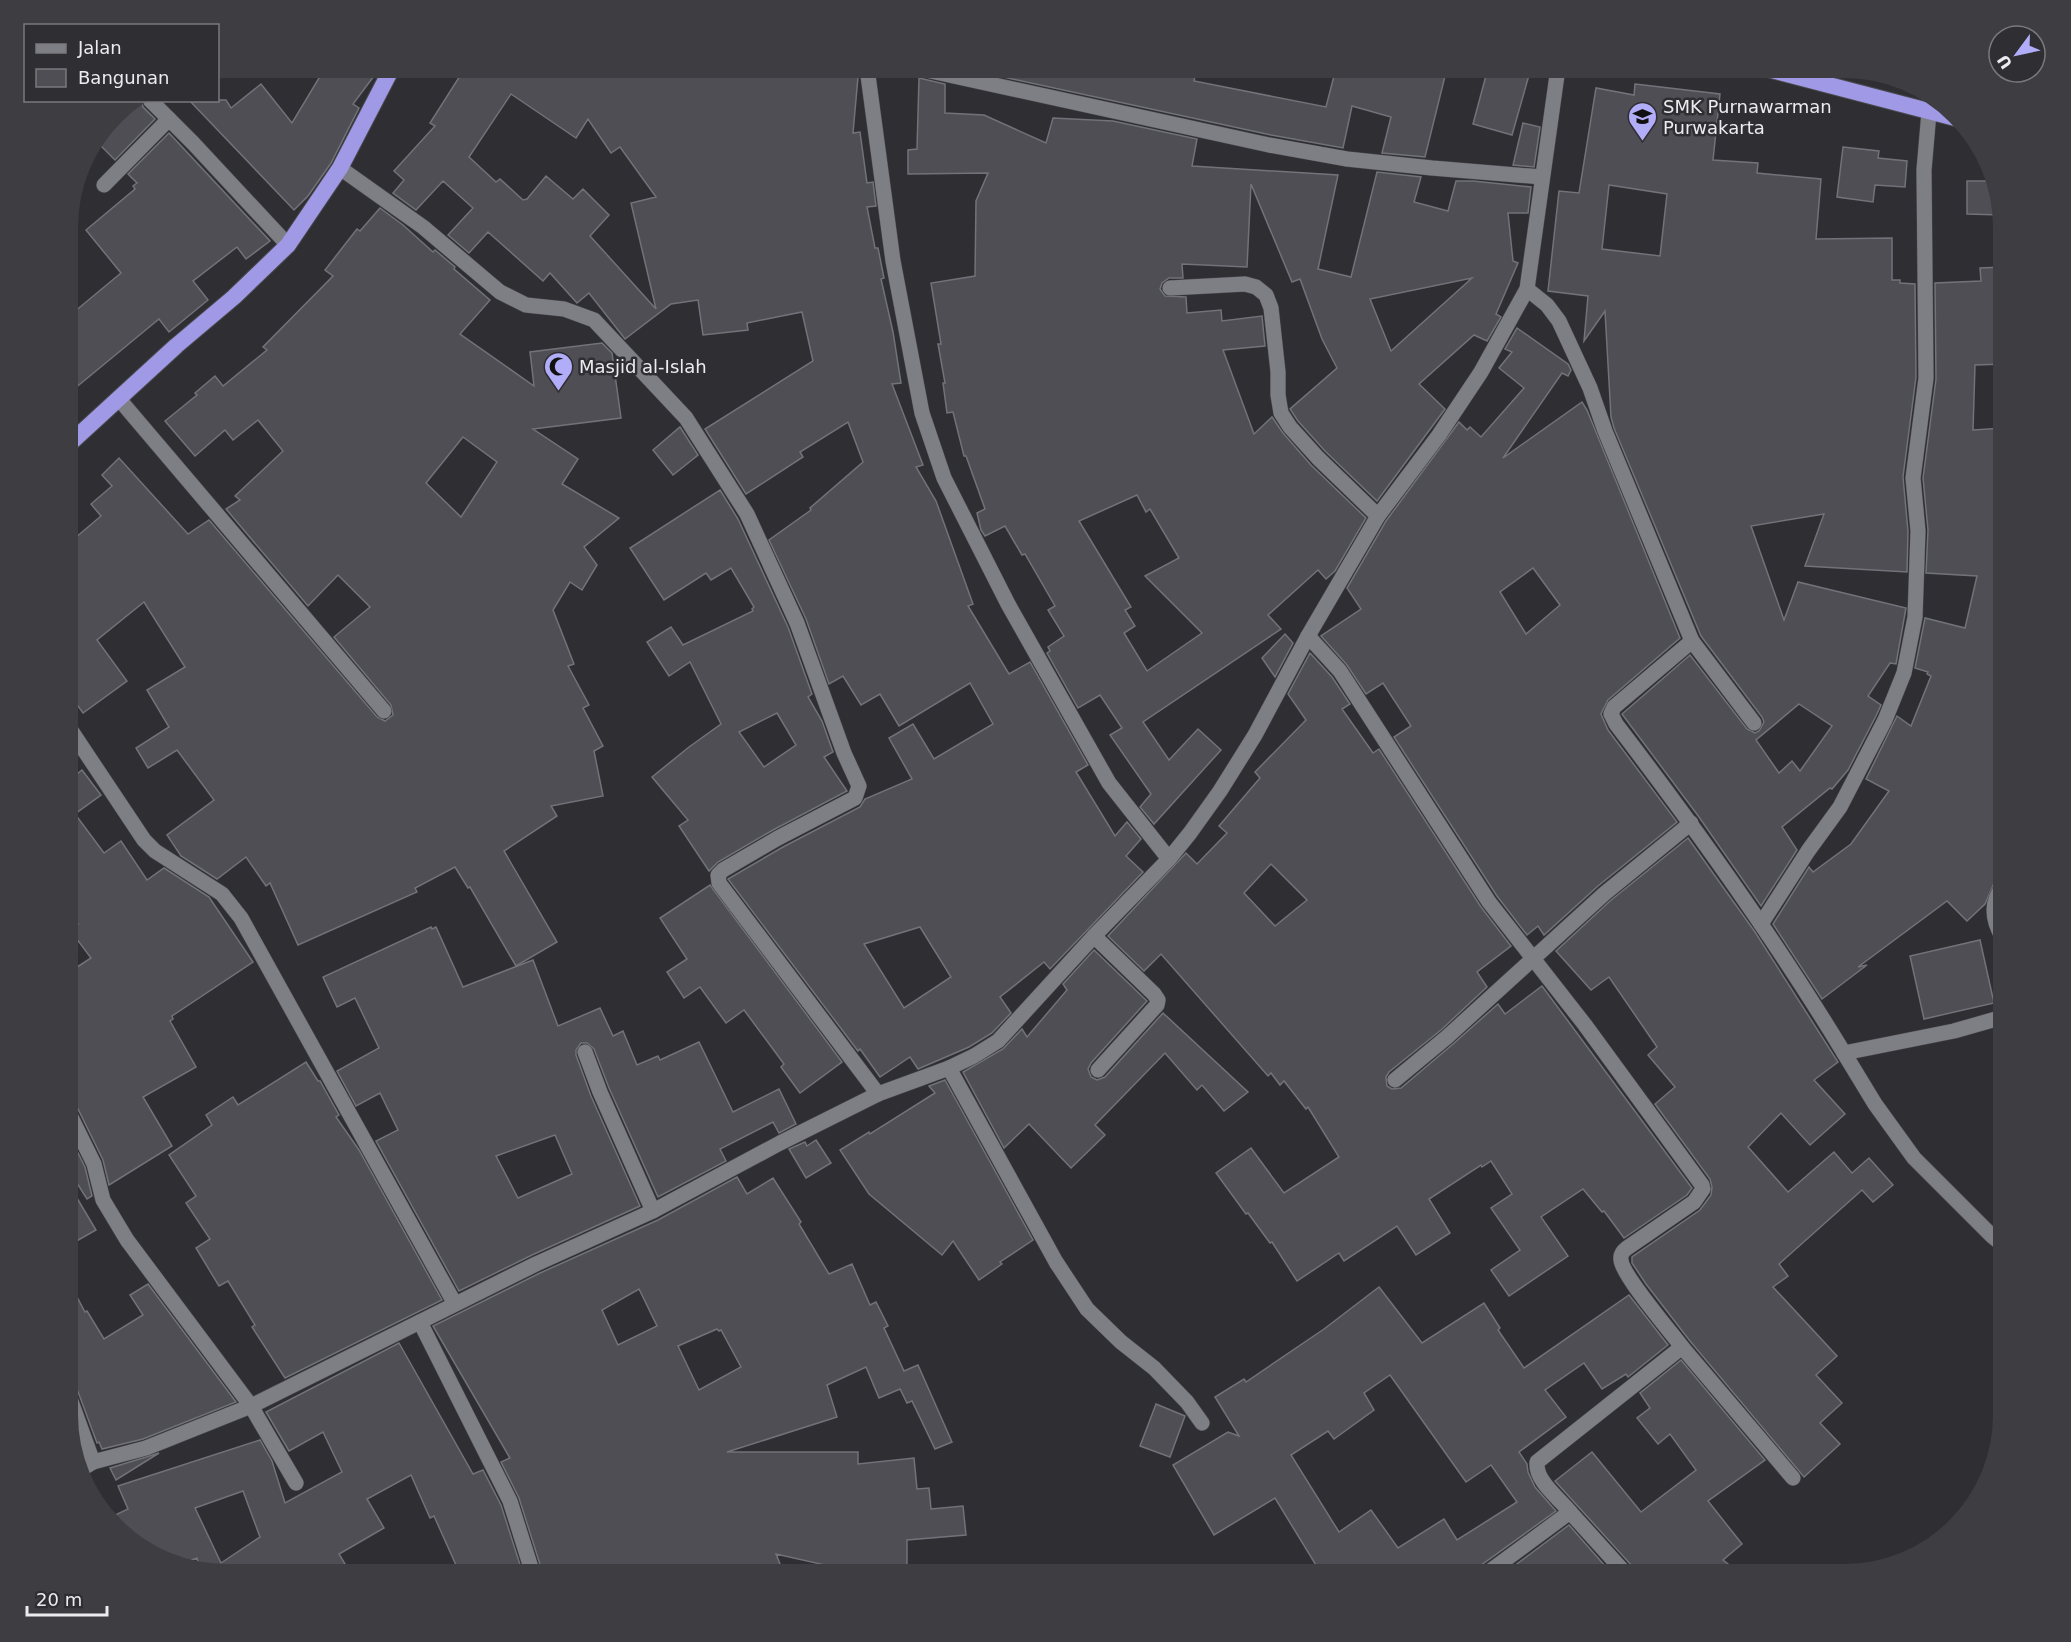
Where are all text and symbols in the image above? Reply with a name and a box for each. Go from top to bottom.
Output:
legend [24,24,219,102]
north arrow [1987,24,2047,84]
text: Jalan [77,37,122,58]
text: U [1993,51,2016,73]
text: Bangunan [78,67,169,88]
place label: SMK Purnawarman Purwakarta [1663,96,1832,138]
school or university icon: SMK Purnawarman Purwakarta [1626,100,1658,142]
mosque icon: Masjid al-Islah [542,350,574,392]
place label: Masjid al-Islah [579,356,707,377]
scale bar [27,1579,106,1617]
text: 20 m [36,1589,82,1610]

